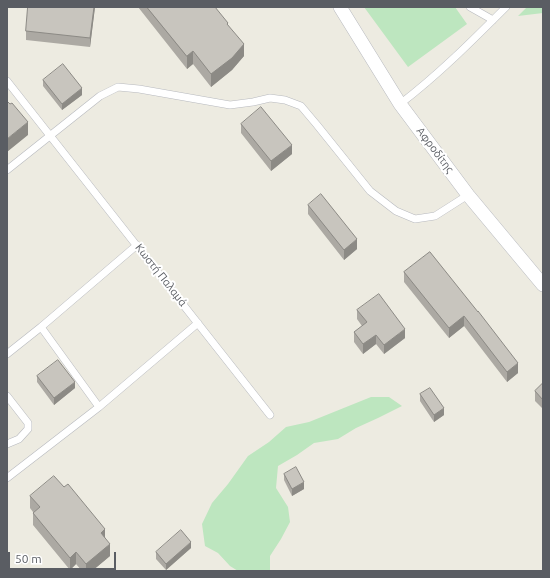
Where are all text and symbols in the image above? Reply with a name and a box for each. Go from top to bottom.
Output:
street label: Αφροδίτης [414,125,456,175]
street label: Κωστή Παλαμά [132,241,190,309]
scale bar [10,544,118,570]
text: 50 m [15,552,42,565]

